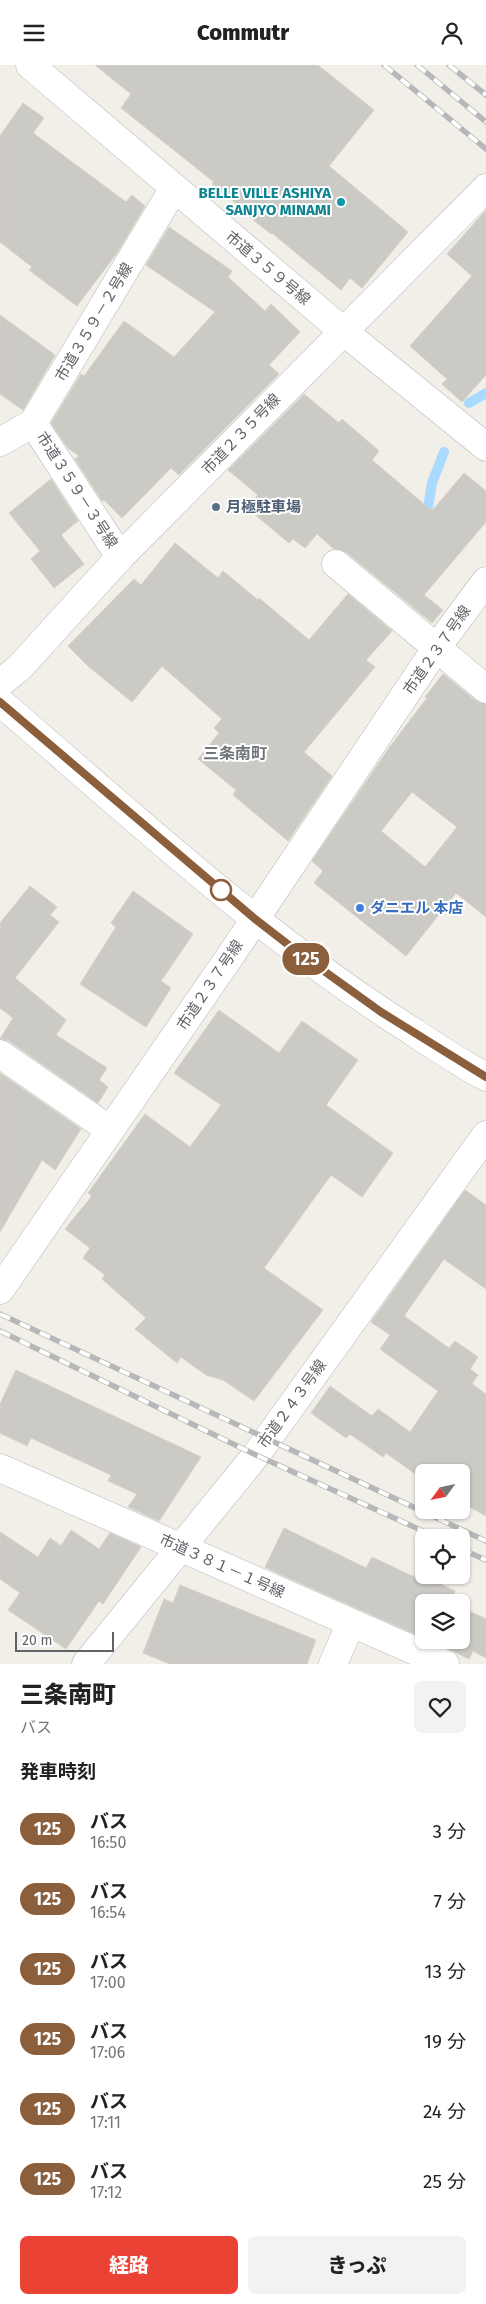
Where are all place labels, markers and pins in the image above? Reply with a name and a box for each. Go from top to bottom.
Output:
place label: BELLE VILLE ASHIYA SANJYO MINAMI [199,184,332,219]
marker: BELLE VILLE ASHIYA SANJYO MINAMI [335,196,347,208]
place label: 月極駐車場 [226,498,301,516]
marker: 月極駐車場 [210,501,222,513]
unlabelled marker [210,879,232,901]
place label: ダニエル 本店 [370,899,464,917]
marker: ダニエル 本店 [354,902,366,914]

